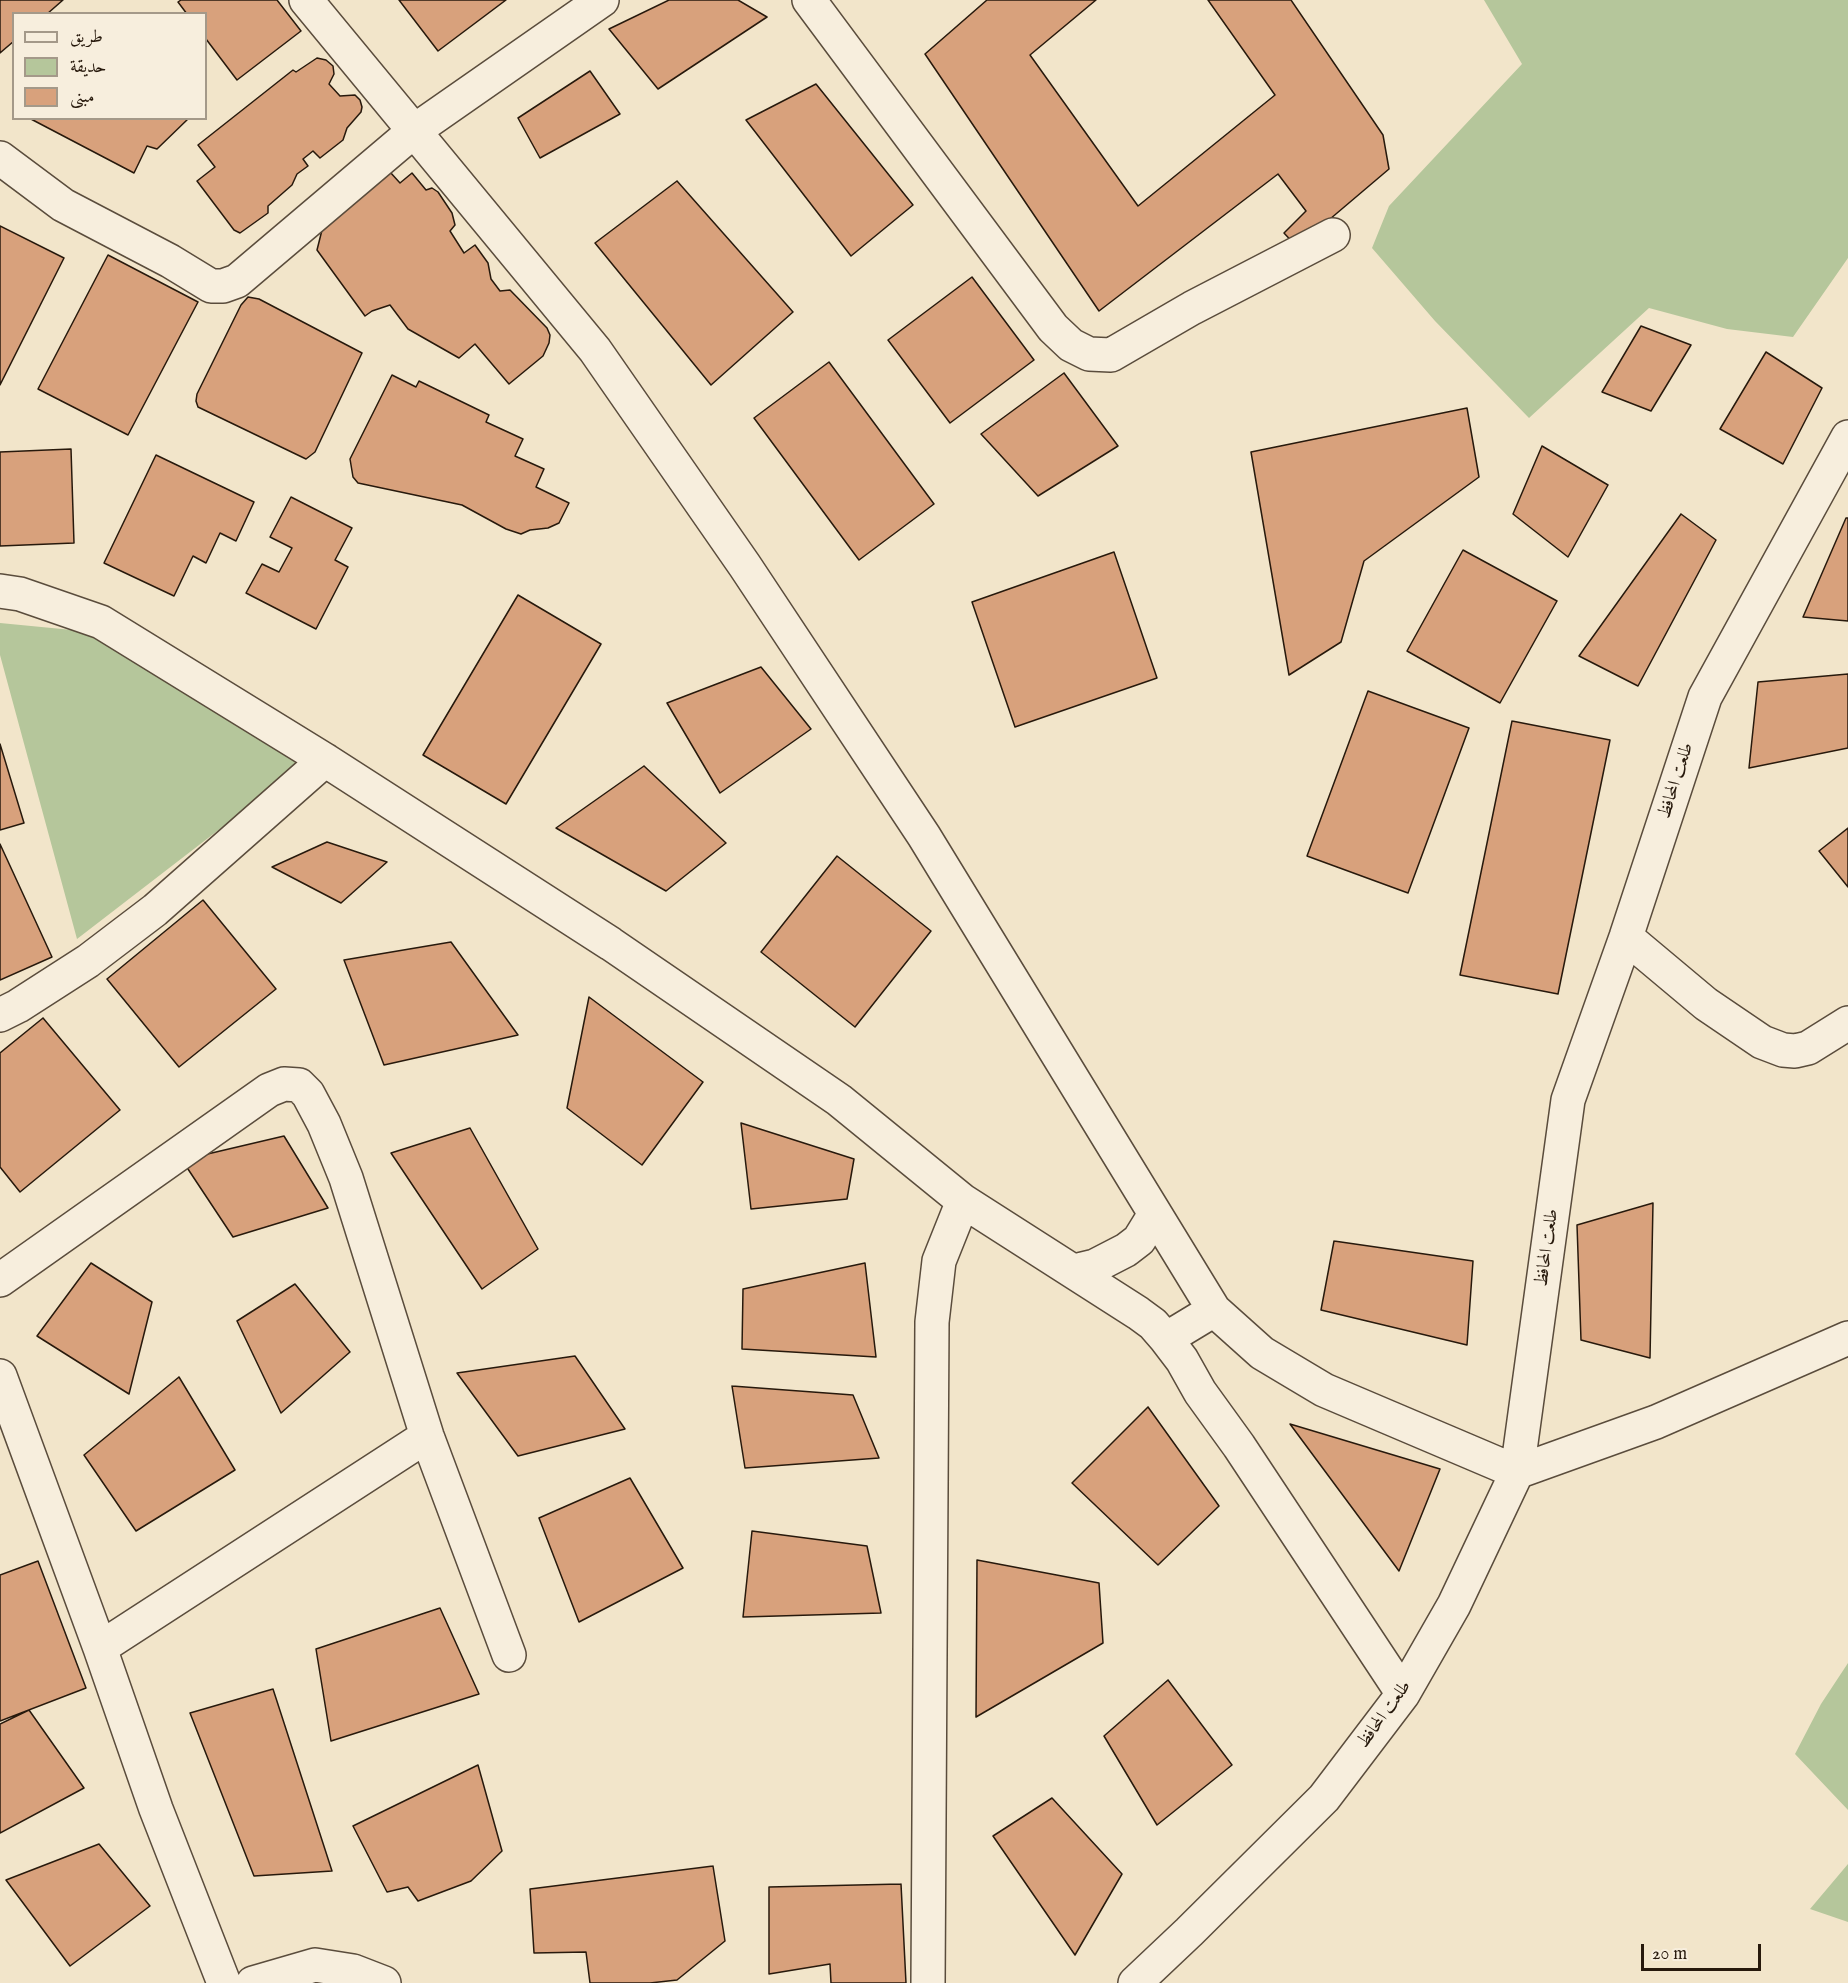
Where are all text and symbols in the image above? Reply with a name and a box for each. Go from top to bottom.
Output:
legend [12,12,207,120]
text: طريق [70,26,103,49]
text: حديقة [70,56,106,79]
text: مبنى [70,86,95,109]
street label: طلعت المحافظ [1655,740,1699,822]
street label: طلعت المحافظ [1532,1208,1564,1288]
street label: طلعت المحافظ [1353,1677,1417,1753]
scale bar [1644,1932,1764,1970]
text: 20 m [1652,1943,1687,1966]

